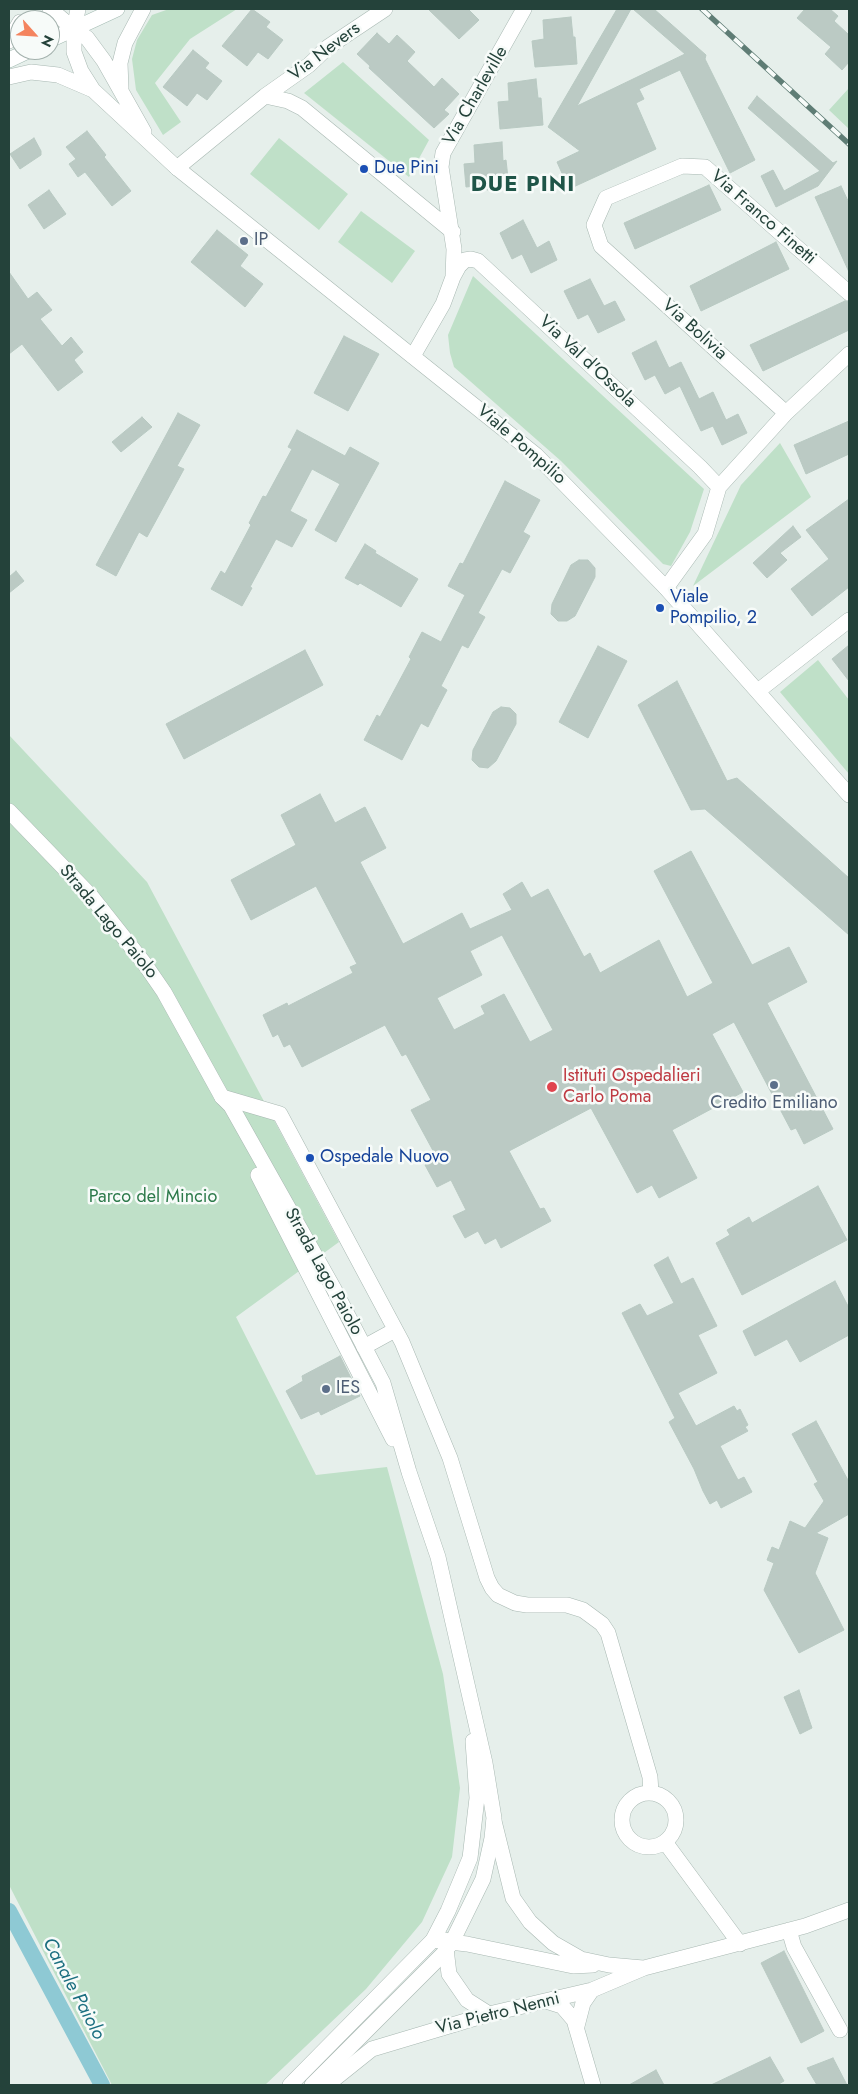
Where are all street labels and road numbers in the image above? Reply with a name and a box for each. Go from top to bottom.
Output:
street label: Via Nevers [285,18,365,86]
street label: Via Charleville [439,43,513,149]
street label: Via Franco Finetti [706,166,820,270]
street label: Via Bolivia [657,295,731,365]
street label: Via Val d'Ossola [534,311,640,413]
street label: Viale Pompilio [472,401,570,489]
street label: Strada Lago Paiolo [54,861,162,983]
street label: Strada Lago Paiolo [279,1205,367,1339]
street label: Via Pietro Nenni [434,1988,562,2040]

